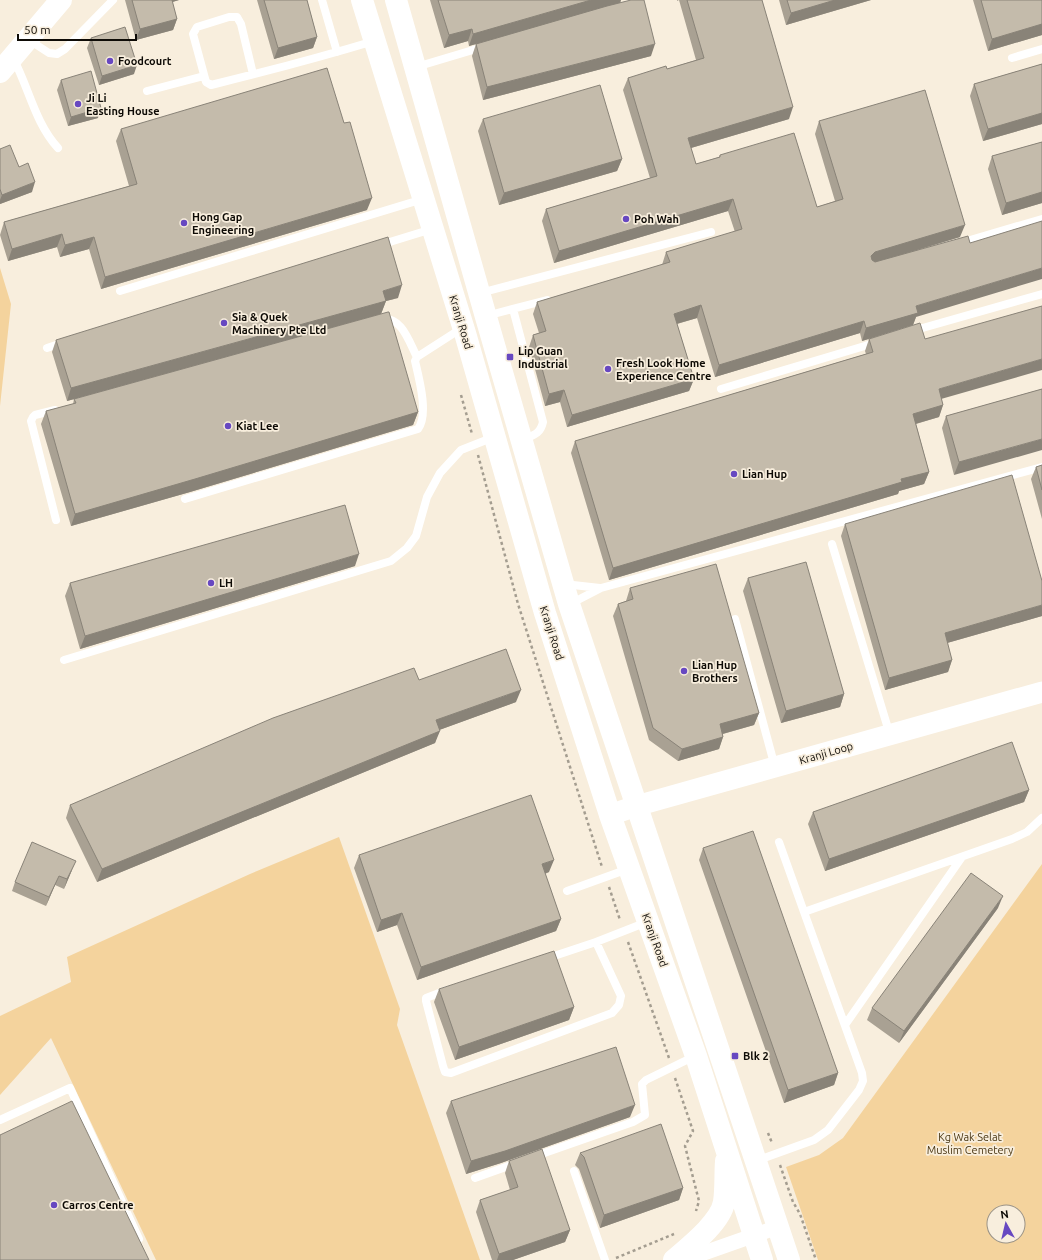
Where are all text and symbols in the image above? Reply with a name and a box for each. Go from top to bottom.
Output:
scale bar [18,16,136,42]
text: 50 m [24,23,51,36]
place label: Foodcourt [118,55,172,67]
marker: Foodcourt [105,56,115,66]
place label: Ji Li Easting House [86,92,160,117]
marker: Ji Li Easting House [73,99,83,109]
place label: Hong Gap Engineering [192,211,254,236]
place label: Poh Wah [634,213,679,225]
marker: Poh Wah [621,214,631,224]
marker: Hong Gap Engineering [179,218,189,228]
street label: Kranji Road [447,293,475,351]
place label: Sia & Quek Machinery Pte Ltd [232,311,326,336]
marker: Sia & Quek Machinery Pte Ltd [219,318,229,328]
place label: Lip Guan Industrial [518,345,568,370]
marker: Lip Guan Industrial [505,352,515,362]
place label: Fresh Look Home Experience Centre [616,357,711,382]
marker: Fresh Look Home Experience Centre [603,364,613,374]
place label: Kiat Lee [236,420,279,432]
marker: Kiat Lee [223,421,233,431]
place label: Lian Hup [742,468,788,480]
marker: Lian Hup [729,469,739,479]
place label: LH [219,577,233,589]
marker: LH [206,578,216,588]
street label: Kranji Road [538,605,566,661]
place label: Lian Hup Brothers [692,659,738,684]
marker: Lian Hup Brothers [679,666,689,676]
street label: Kranji Loop [798,740,854,766]
street label: Kranji Road [640,912,670,968]
place label: Blk 2 [743,1050,769,1062]
marker: Blk 2 [730,1051,740,1061]
park label: Kg Wak Selat Muslim Cemetery [927,1131,1014,1156]
place label: Carros Centre [62,1199,134,1211]
marker: Carros Centre [49,1200,59,1210]
north arrow [986,1204,1026,1244]
text: N [1000,1208,1010,1221]

